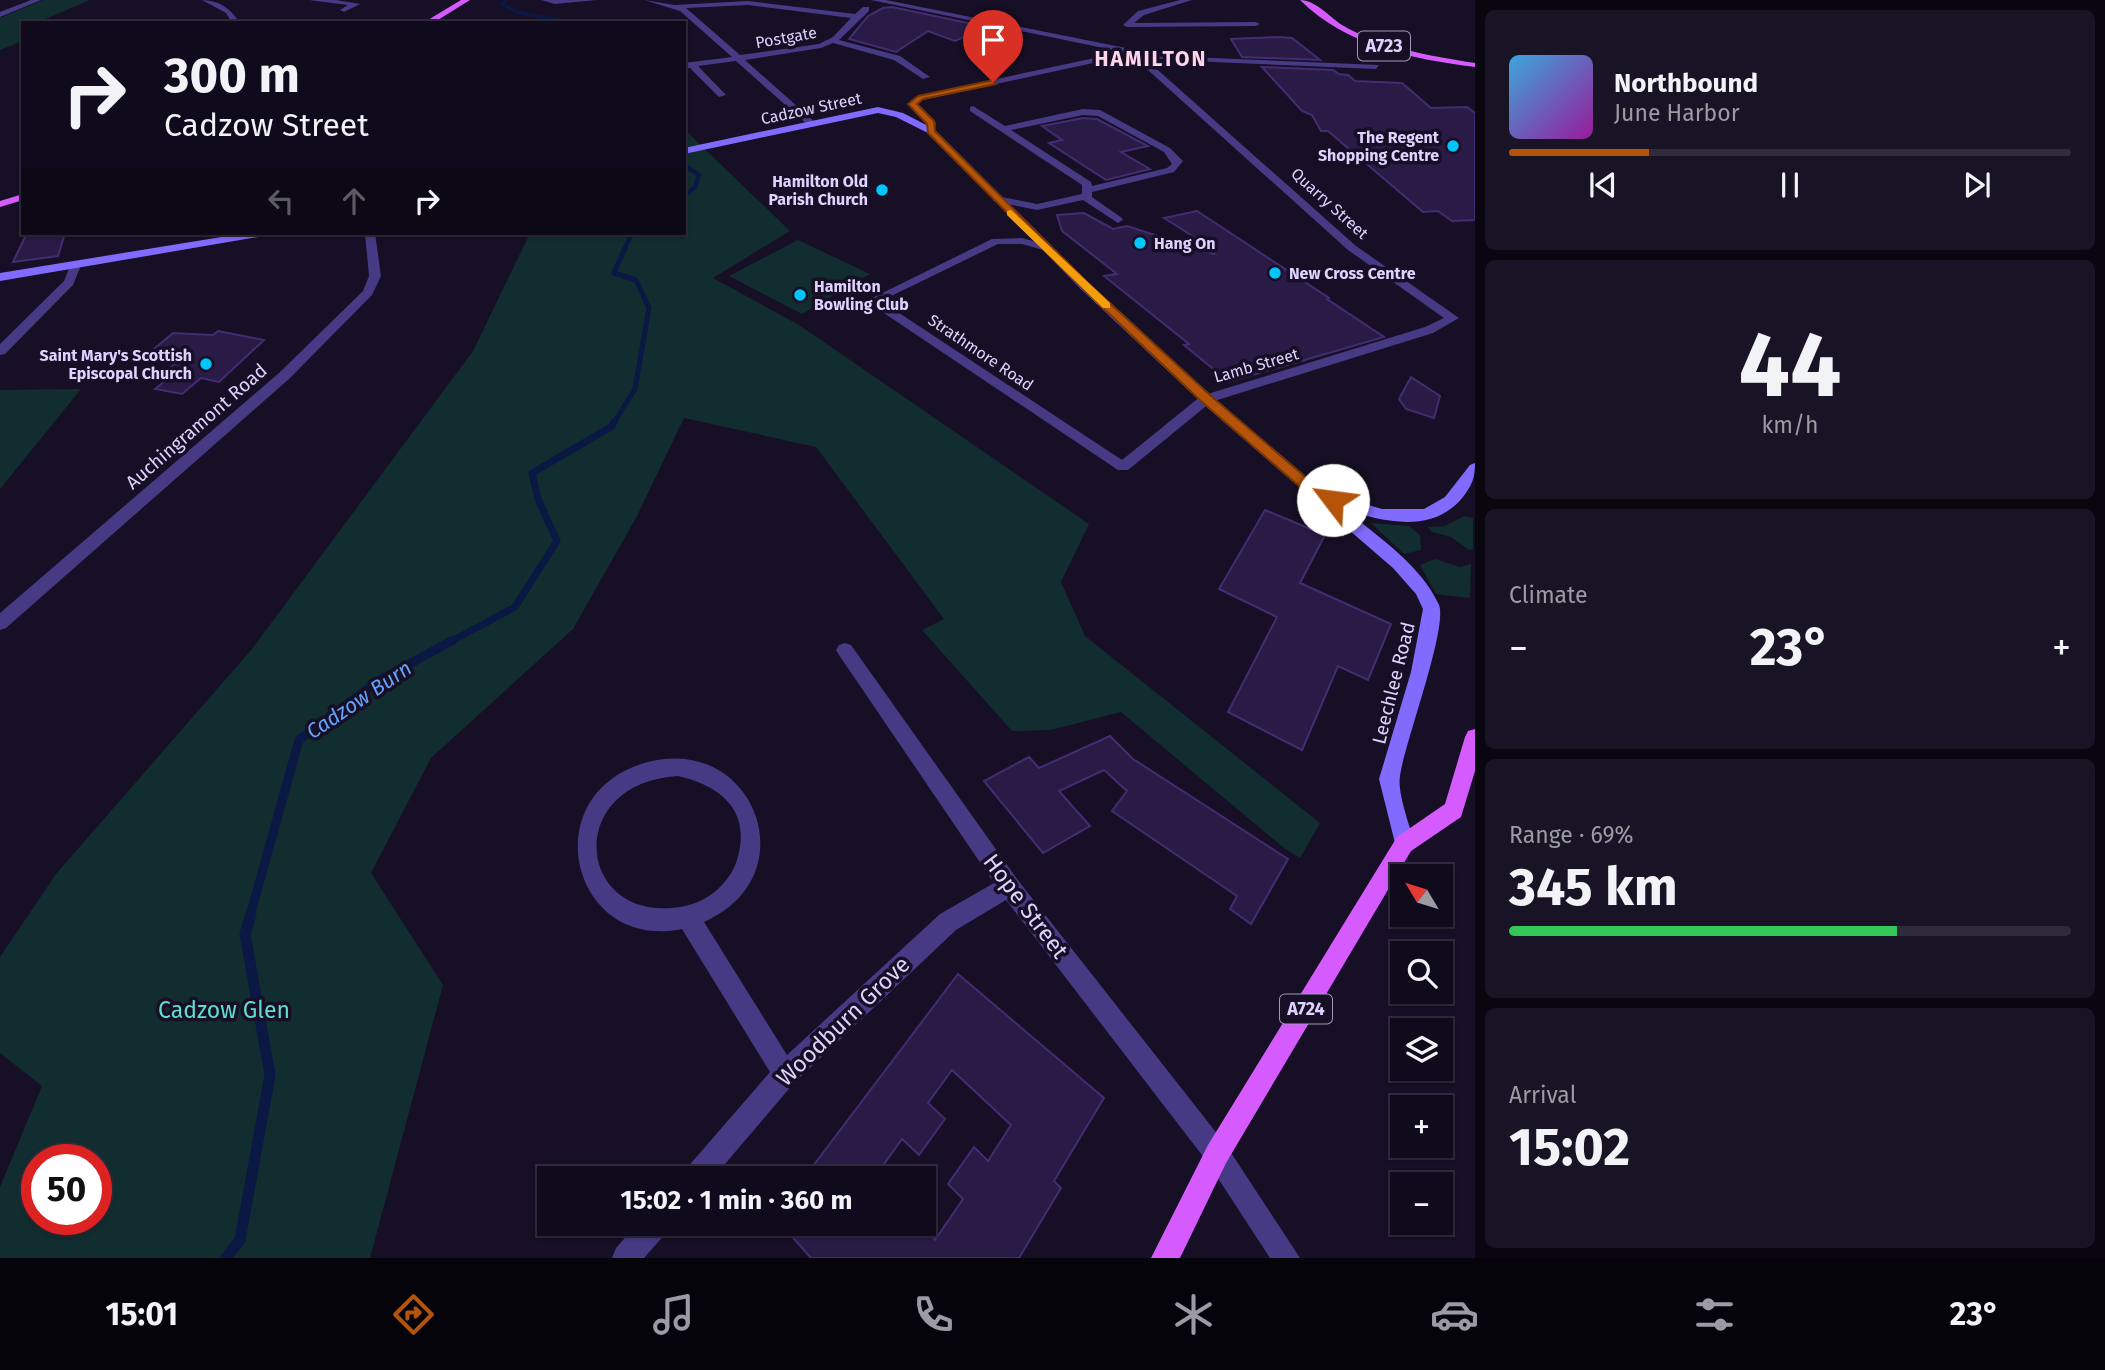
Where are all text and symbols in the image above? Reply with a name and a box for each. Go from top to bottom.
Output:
pin [963,10,1023,82]
icon: arrive [974,21,1012,59]
street label: Postgate [754,23,818,52]
road number: A723 [1358,32,1410,60]
text: 300 m [164,46,300,105]
district label: HAMILTON [1095,46,1207,72]
icon: right [49,49,140,140]
text: Northbound [1614,68,1758,99]
street label: Cadzow Street [759,89,863,128]
text: June Harbor [1614,99,1740,127]
text: Cadzow Street [164,106,369,144]
place label: The Regent Shopping Centre [1318,128,1440,165]
marker: The Regent Shopping Centre [1445,138,1461,154]
street label: Quarry Street [1287,164,1372,243]
icon: previous [1584,166,1622,204]
icon: pause [1771,166,1809,204]
icon: next [1958,166,1996,204]
place label: Hamilton Old Parish Church [769,172,868,209]
icon: left [262,182,300,220]
icon: ahead [335,182,373,220]
icon: right [408,182,446,220]
marker: Hamilton Old Parish Church [874,182,890,198]
place label: Hang On [1154,234,1216,253]
marker: Hang On [1132,235,1148,251]
place label: New Cross Centre [1289,264,1416,283]
marker: New Cross Centre [1267,265,1283,281]
place label: Hamilton Bowling Club [814,277,909,314]
marker: Hamilton Bowling Club [792,287,808,303]
street label: Strathmore Road [925,310,1037,395]
text: 44 [1739,311,1841,420]
street label: Lamb Street [1212,344,1301,387]
place label: Saint Mary's Scottish Episcopal Church [39,346,192,383]
marker: Saint Mary's Scottish Episcopal Church [198,356,214,372]
street label: Auchingramont Road [121,359,272,494]
text: km/h [1762,411,1818,439]
position arrow [1296,463,1370,537]
text: Climate [1509,581,1588,609]
text: 23° [1750,616,1830,679]
street label: Leechlee Road [1367,620,1420,747]
text: − [1509,625,1528,671]
text: + [2052,625,2071,671]
water label: Cadzow Burn [301,655,417,745]
text: Range · 69% [1509,821,1634,849]
street label: Hope Street [978,848,1075,964]
text: 345 km [1509,856,1678,919]
north arrow [1390,864,1452,928]
map controls [1390,864,1453,1235]
button: search [1390,941,1453,1004]
street label: Woodburn Grove [770,950,916,1092]
road number: A724 [1280,994,1332,1024]
park label: Cadzow Glen [158,996,290,1024]
button: layers [1390,1018,1453,1081]
text: Arrival [1509,1081,1576,1109]
button: + [1390,1095,1453,1158]
text: 15:02 [1509,1116,1630,1179]
speed limit sign: 50 [21,1144,112,1235]
button: − [1390,1172,1453,1235]
text: 15:02 · 1 min · 360 m [621,1185,852,1216]
icon: directions [389,1290,438,1339]
icon: music [649,1290,698,1339]
icon: phone [909,1290,958,1339]
icon: climate [1169,1290,1218,1339]
icon: car [1430,1290,1479,1339]
icon: filters [1690,1290,1739,1339]
text: 15:01 [106,1295,178,1333]
text: 23° [1950,1295,1999,1333]

